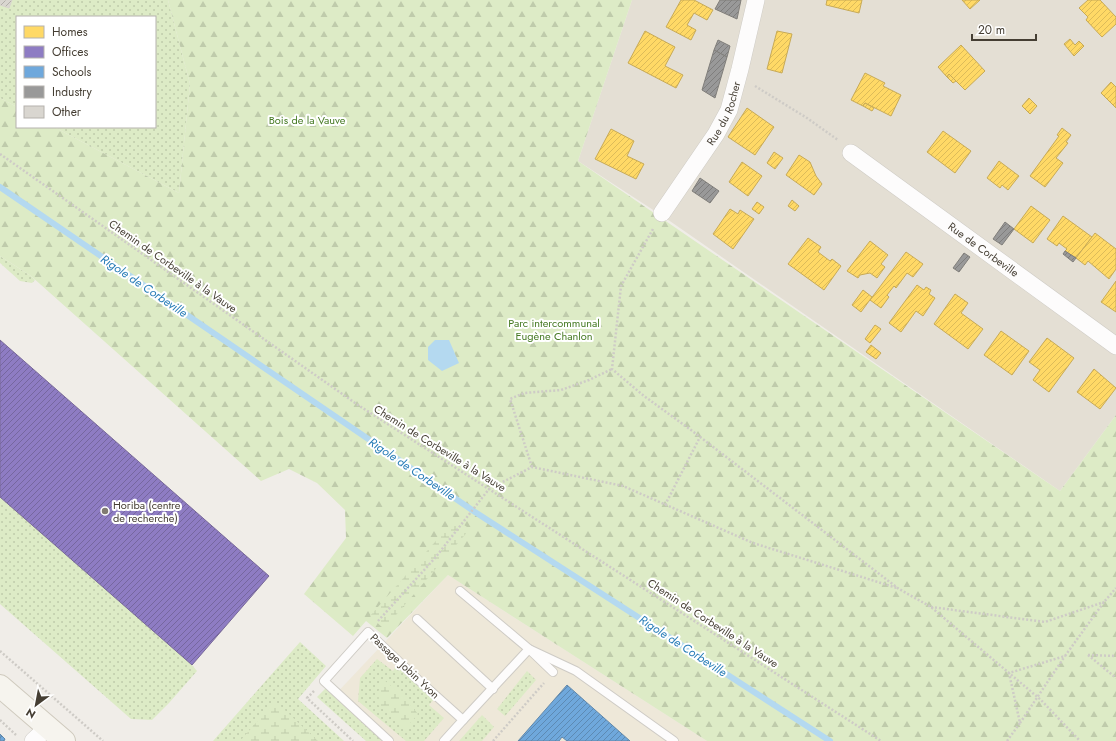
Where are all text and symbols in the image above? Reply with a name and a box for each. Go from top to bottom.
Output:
legend [16,16,156,128]
scale bar [972,16,1036,42]
text: 20 m [978,21,1005,39]
text: Homes [52,23,88,41]
text: Offices [52,43,88,61]
text: Schools [52,63,91,81]
street label: Rue du Rocher [703,79,744,149]
text: Industry [52,83,93,101]
text: Other [52,103,82,121]
park label: Bois de la Vauve [269,112,346,128]
street label: Chemin de Corbeville à la Vauve [106,216,240,317]
street label: Rue de Corbeville [945,218,1022,281]
water label: Rigole de Corbeville [97,250,191,322]
park label: Parc intercommunal Eugène Chanlon [508,315,600,344]
street label: Chemin de Corbeville à la Vauve [371,401,509,495]
water label: Rigole de Corbeville [365,433,459,505]
place label: Horiba (centre de recherche) [113,497,181,526]
marker: Horiba (centre de recherche) [100,506,110,516]
street label: Chemin de Corbeville à la Vauve [645,575,782,672]
water label: Rigole de Corbeville [636,611,730,681]
street label: Passage Jobin Yvon [367,630,443,702]
north arrow [16,685,56,725]
text: N [23,704,39,723]

